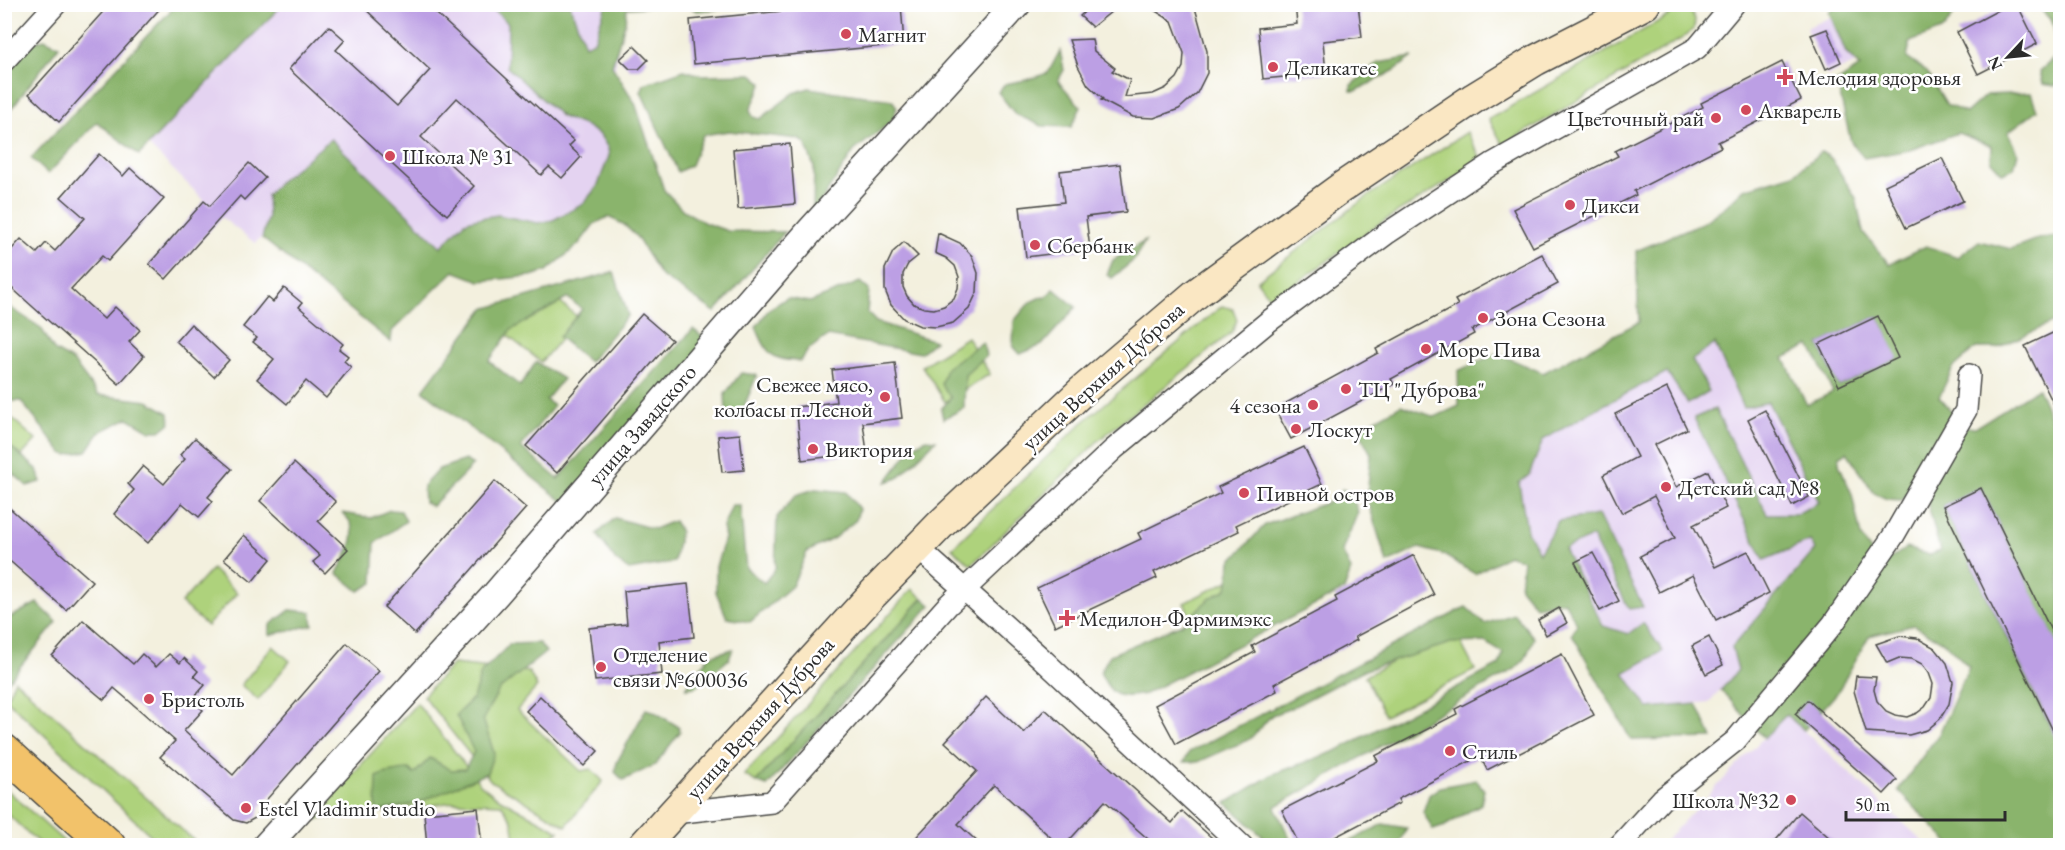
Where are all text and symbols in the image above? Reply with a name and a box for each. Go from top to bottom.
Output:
place label: Магнит [858,20,926,49]
marker: Магнит [839,27,853,41]
north arrow [1978,27,2038,87]
place label: Деликатес [1285,53,1377,82]
text: N [1983,53,2007,74]
marker: Деликатес [1266,60,1280,74]
place label: Мелодия здоровья [1797,63,1961,92]
marker: Мелодия здоровья [1778,70,1792,84]
place label: Акварель [1757,96,1841,125]
marker: Акварель [1739,103,1753,117]
place label: Цветочный рай [1567,104,1704,133]
marker: Цветочный рай [1709,111,1723,125]
place label: Школа № 31 [402,142,514,171]
marker: Школа № 31 [383,149,397,163]
place label: Дикси [1582,191,1640,220]
marker: Дикси [1563,198,1577,212]
place label: Сбербанк [1047,231,1134,260]
marker: Сбербанк [1028,238,1042,252]
street label: улица Верхняя Дуброва [1016,295,1190,457]
place label: Зона Сезона [1495,304,1606,333]
marker: Зона Сезона [1476,311,1490,325]
place label: Море Пива [1438,335,1541,364]
marker: Море Пива [1419,342,1433,356]
street label: улица Завадского [581,358,703,492]
place label: Свежее мясо, колбасы п.Лесной [714,370,873,424]
place label: ТЦ "Дуброва" [1358,375,1485,404]
marker: ТЦ "Дуброва" [1339,382,1353,396]
marker: Свежее мясо, колбасы п.Лесной [878,390,892,404]
place label: 4 сезона [1229,391,1301,420]
marker: 4 сезона [1306,398,1320,412]
place label: Лоскут [1308,415,1372,444]
marker: Лоскут [1289,422,1303,436]
place label: Виктория [825,435,913,464]
marker: Виктория [806,442,820,456]
place label: Детский сад №8 [1678,473,1819,502]
place label: Пивной остров [1256,479,1394,508]
marker: Детский сад №8 [1659,480,1673,494]
marker: Пивной остров [1237,486,1251,500]
place label: Медилон-Фармимэкс [1079,604,1271,633]
marker: Медилон-Фармимэкс [1060,611,1074,625]
street label: улица Верхняя Дуброва [679,631,841,805]
place label: Отделение связи №600036 [613,640,748,694]
marker: Отделение связи №600036 [594,660,608,674]
place label: Бристоль [161,685,245,714]
marker: Бристоль [142,692,156,706]
place label: Стиль [1462,737,1518,766]
marker: Стиль [1443,744,1457,758]
scale bar [1846,784,2005,822]
place label: Школа №32 [1672,786,1779,815]
marker: Школа №32 [1784,793,1798,807]
text: 50 m [1855,793,1890,816]
place label: Estel Vladimir studio [258,794,435,823]
marker: Estel Vladimir studio [239,801,253,815]

